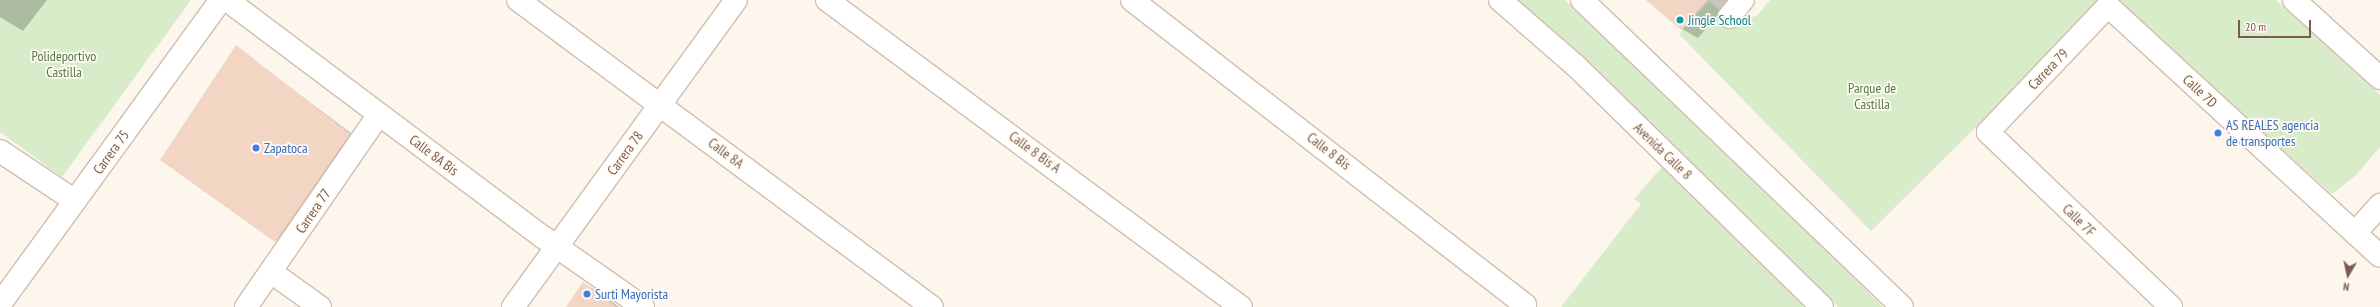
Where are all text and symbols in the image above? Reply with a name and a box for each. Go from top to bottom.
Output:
place label: Jingle School [1688,12,1751,28]
scale bar [2240,12,2313,38]
marker: Jingle School [1675,15,1685,25]
text: 20 m [2245,19,2266,34]
street label: Carrera 79 [2024,45,2072,93]
park label: Polideportivo Castilla [32,48,96,80]
street label: Calle 7D [2179,71,2221,111]
park label: Parque de Castilla [1848,80,1896,112]
place label: AS REALES agencia de transportes [2226,117,2319,150]
street label: Avenida Calle 8 [1630,119,1696,183]
street label: Carrera 75 [89,127,133,177]
street label: Calle 8 Bis A [1006,127,1064,177]
street label: Carrera 78 [603,128,647,178]
marker: AS REALES agencia de transportes [2213,128,2223,138]
street label: Calle 8 Bis [1304,129,1354,173]
street label: Calle 8A Bis [406,131,462,179]
street label: Calle 8A [705,134,747,172]
place label: Zapatoca [264,140,308,156]
marker: Zapatoca [251,143,261,153]
street label: Carrera 77 [292,185,334,237]
street label: Calle 7F [2059,200,2099,240]
north arrow [2328,255,2368,295]
text: N [2342,279,2350,294]
place label: Surti Mayorista [595,286,668,302]
marker: Surti Mayorista [582,289,592,299]

